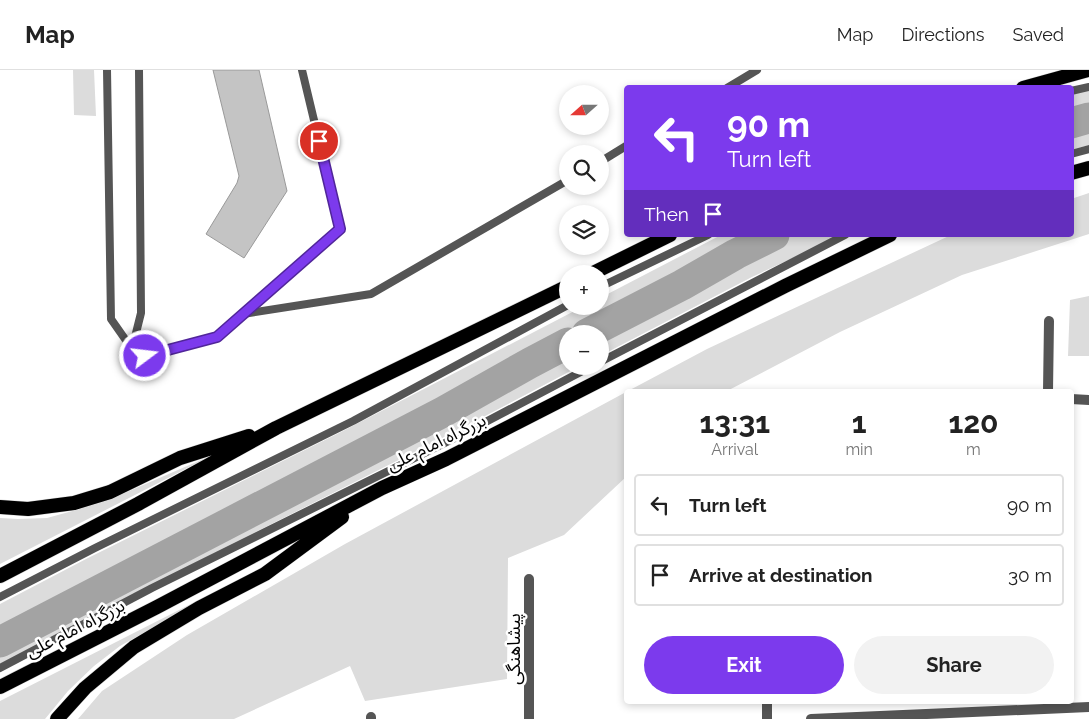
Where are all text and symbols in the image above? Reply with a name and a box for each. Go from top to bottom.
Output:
text: Map [25,20,75,49]
text: Map [837,24,873,45]
text: Directions [901,24,985,45]
text: Saved [1013,24,1064,45]
north arrow [559,85,609,135]
map controls [559,85,609,375]
text: 90 m [727,104,810,145]
icon: left [644,105,709,170]
pin [298,120,340,162]
icon: arrive [305,127,333,155]
button: search [559,145,609,195]
text: Turn left [727,146,811,172]
icon: arrive [699,200,727,228]
text: Then [644,203,689,225]
button: layers [559,205,609,255]
button: + [559,265,609,315]
button: − [559,325,609,375]
position arrow [118,329,170,381]
text: 13:31 [699,405,770,440]
text: 1 [852,405,867,440]
text: 120 [948,405,999,440]
street label: بزرگراه امام علی [383,409,491,479]
text: Arrival [711,440,758,459]
text: min [845,440,873,459]
text: m [966,440,981,459]
icon: left [646,491,674,519]
text: Turn left [689,494,766,516]
text: 90 m [1007,494,1052,516]
icon: arrive [646,561,674,589]
text: Arrive at destination [689,564,873,586]
text: 30 m [1008,564,1052,586]
street label: بزرگراه امام علی [22,594,130,665]
street label: پیشاهنگی [503,613,525,685]
button: Exit [644,636,844,694]
button: Share [854,636,1054,694]

